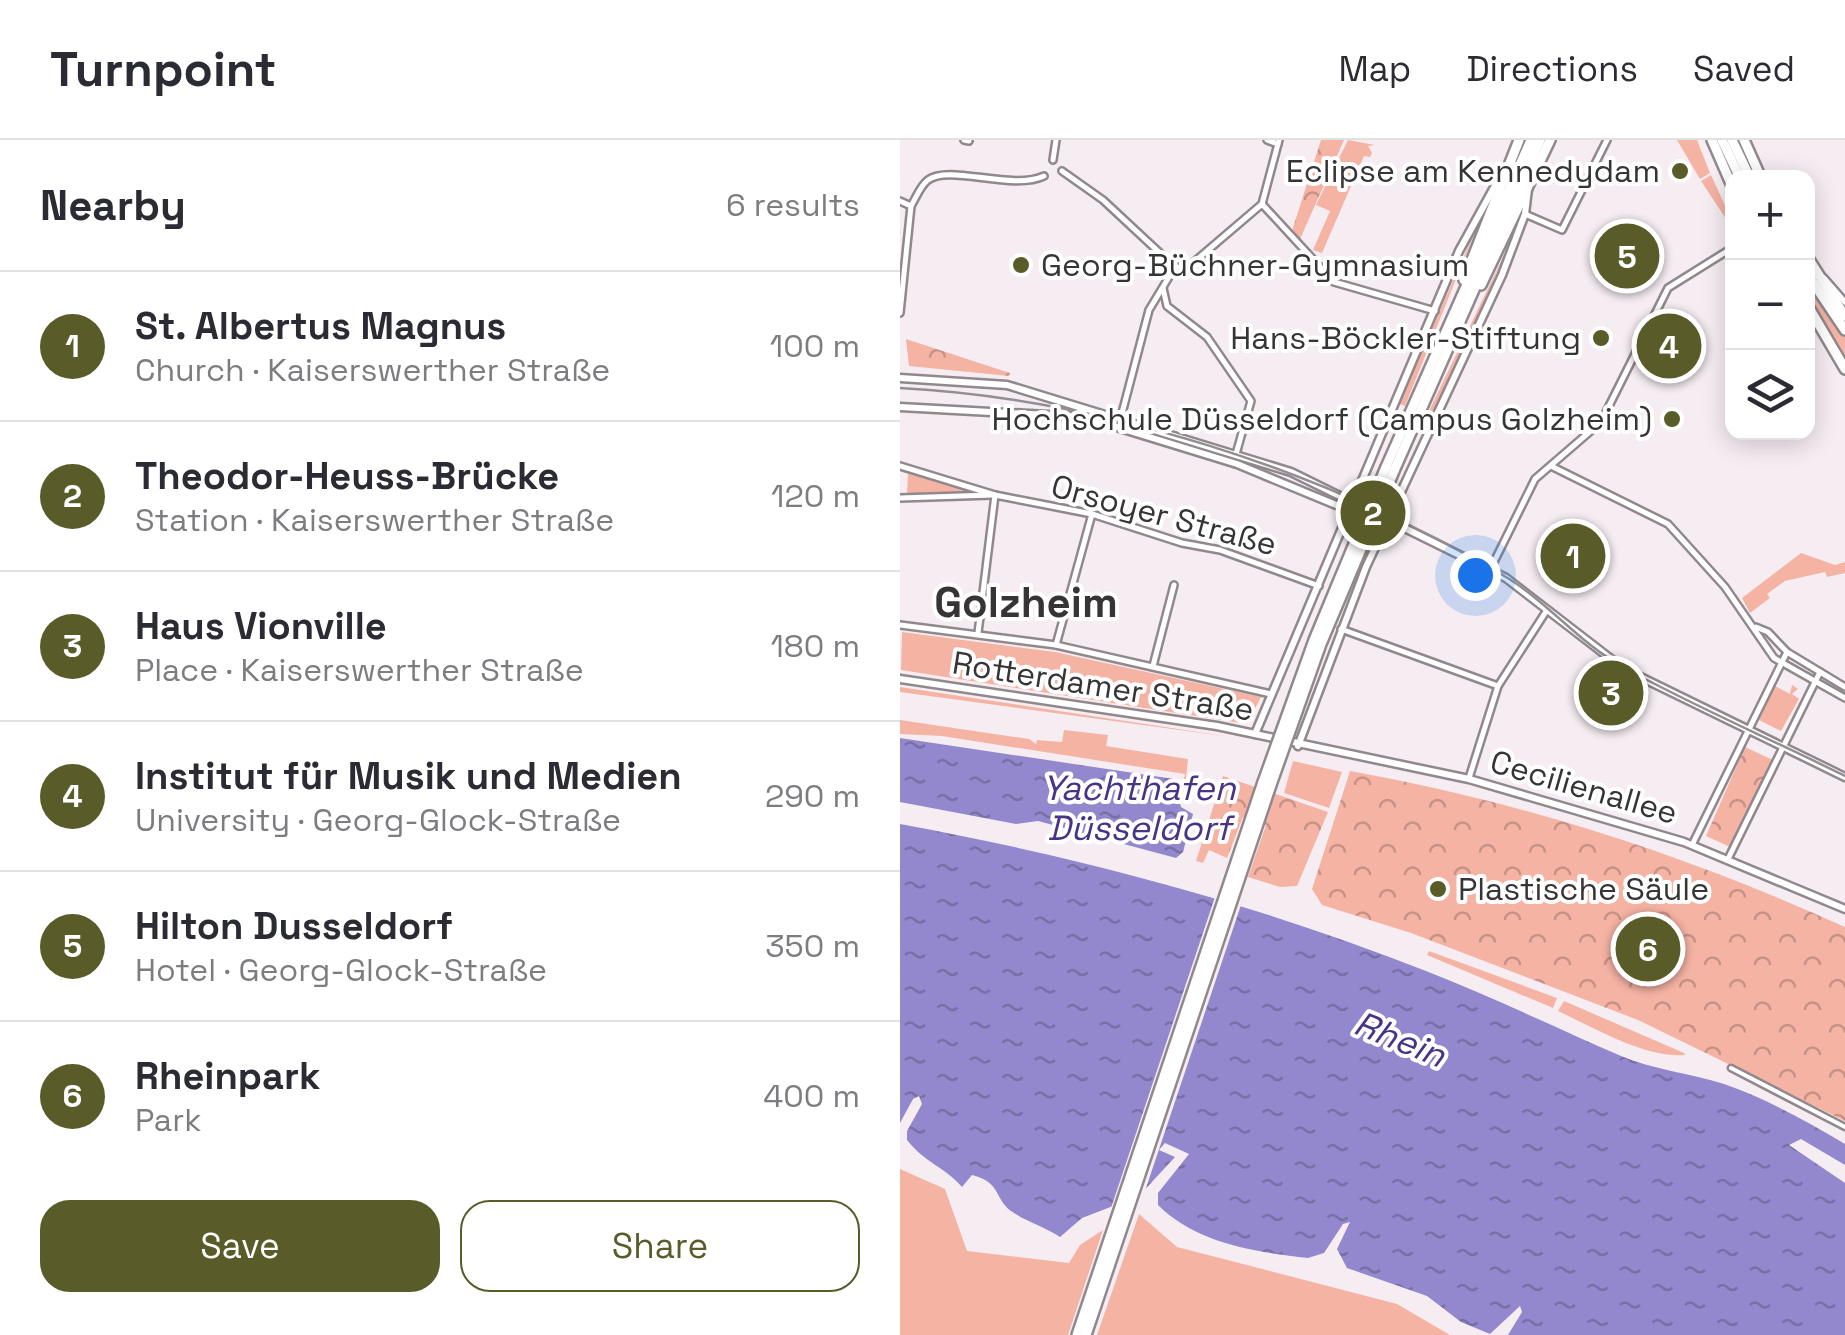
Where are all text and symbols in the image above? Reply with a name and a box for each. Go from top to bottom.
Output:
text: Turnpoint [50,39,276,100]
text: Map [1338,47,1411,91]
text: Directions [1466,47,1638,91]
text: Saved [1693,47,1795,91]
place label: Eclipse am Kennedydam [1286,151,1660,191]
marker: Eclipse am Kennedydam [1669,160,1691,182]
map controls [1725,170,1815,440]
button: + [1725,170,1815,260]
text: Nearby [40,179,186,232]
text: 6 results [726,185,860,225]
pin: 5 [1594,218,1660,294]
place label: Georg-Büchner-Gymnasium [1041,245,1469,285]
marker: Georg-Büchner-Gymnasium [1010,254,1032,276]
button: − [1725,260,1815,350]
text: St. Albertus Magnus [135,302,506,350]
pin: 4 [1636,308,1702,384]
place label: Hans-Böckler-Stiftung [1230,318,1581,358]
text: 1 [65,326,80,366]
text: 100 m [770,326,860,366]
marker: Hans-Böckler-Stiftung [1590,327,1612,349]
text: Church · Kaiserswerther Straße [135,350,610,390]
button: layers [1725,350,1815,440]
place label: Hochschule Düsseldorf (Campus Golzheim) [992,399,1652,439]
marker: Hochschule Düsseldorf (Campus Golzheim) [1661,408,1683,430]
text: Theodor-Heuss-Brücke [135,452,559,500]
street label: Orsoyer Straße [1047,466,1281,564]
text: 2 [63,476,82,516]
text: 120 m [771,476,860,516]
pin: 2 [1340,476,1406,550]
text: Station · Kaiserswerther Straße [135,500,614,540]
pin: 1 [1540,518,1606,594]
your location [1450,550,1501,601]
district label: Golzheim [934,576,1118,629]
text: Haus Vionville [135,602,387,650]
text: 3 [63,626,82,666]
text: 180 m [770,626,860,666]
street label: Rotterdamer Straße [950,642,1256,730]
text: Place · Kaiserswerther Straße [135,650,584,690]
pin: 3 [1578,656,1644,730]
street label: Cecilienallee [1486,741,1682,833]
text: Institut für Musik und Medien [135,752,682,800]
water label: Yachthafen Düsseldorf [1042,766,1236,850]
text: 4 [62,776,83,816]
text: 290 m [765,776,860,816]
text: University · Georg-Glock-Straße [135,800,621,840]
place label: Plastische Säule [1458,869,1709,909]
marker: Plastische Säule [1427,878,1449,900]
text: Hilton Dusseldorf [135,902,453,950]
pin: 6 [1616,912,1680,986]
text: 5 [63,926,82,966]
text: 350 m [765,926,860,966]
text: Hotel · Georg-Glock-Straße [135,950,547,990]
water label: Rhein [1348,1001,1452,1077]
text: Rheinpark [135,1052,321,1100]
text: 6 [63,1076,82,1116]
text: 400 m [763,1076,860,1116]
text: Park [135,1100,202,1140]
button: Save [40,1200,440,1292]
button: Share [460,1200,860,1292]

